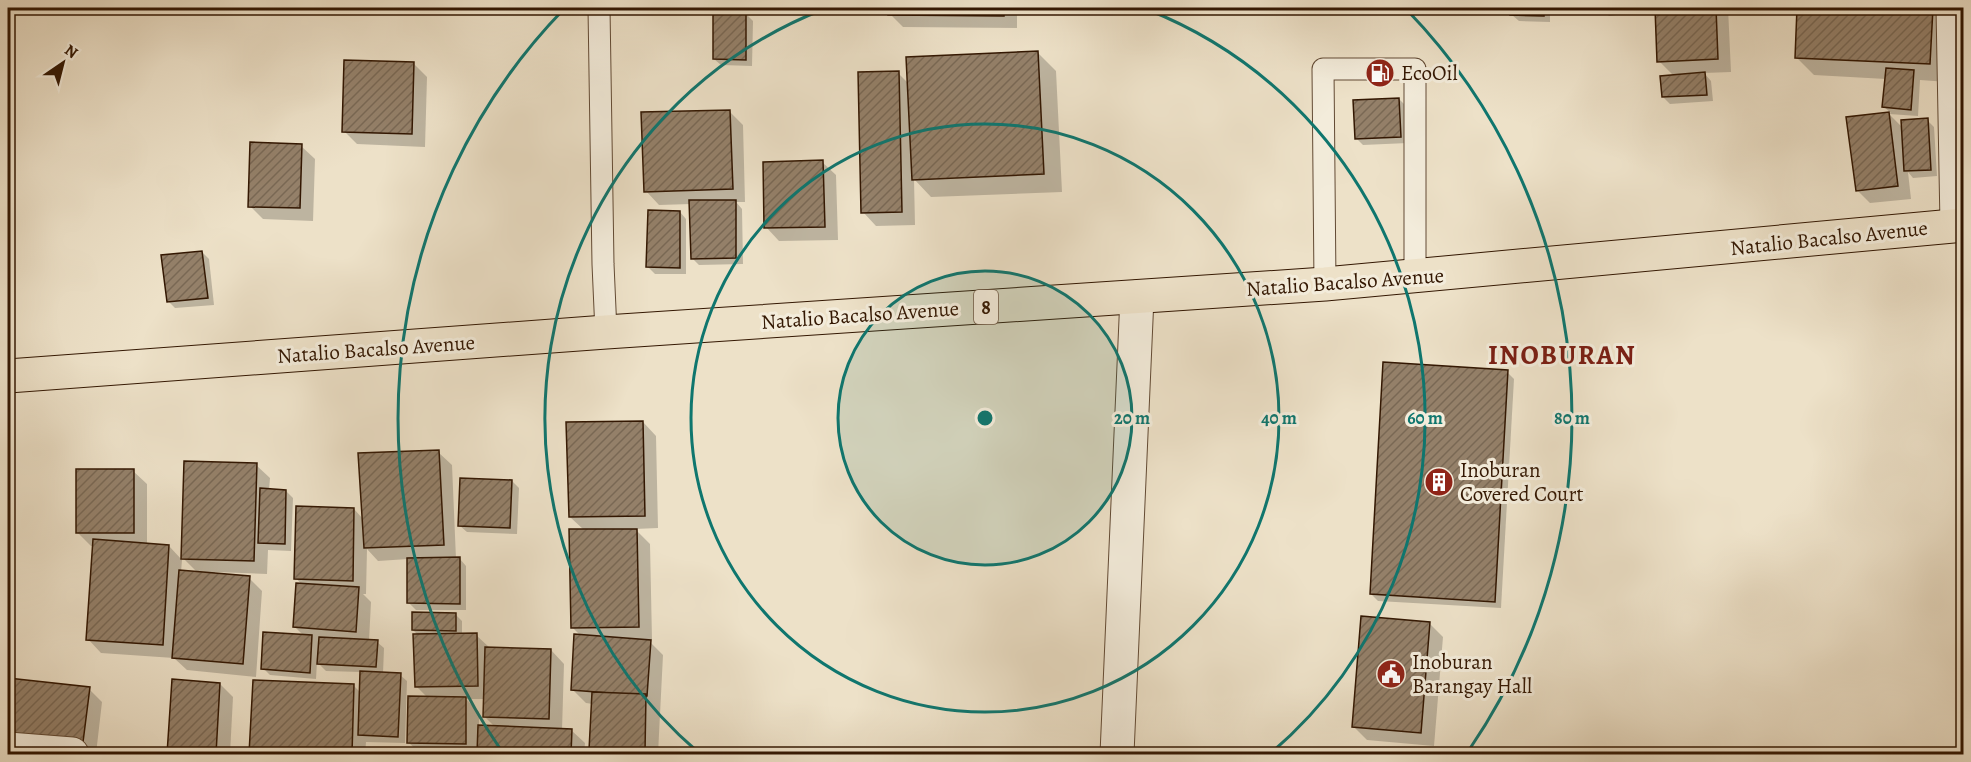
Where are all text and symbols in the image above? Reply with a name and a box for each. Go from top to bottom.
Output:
north arrow [33,33,93,93]
text: N [60,39,82,64]
fuel station icon: EcoOil [1364,57,1396,89]
place label: EcoOil [1401,59,1458,87]
street label: Natalio Bacalso Avenue [1729,214,1929,262]
street label: Natalio Bacalso Avenue [1245,261,1445,303]
road number: 8 [974,290,998,324]
street label: Natalio Bacalso Avenue [760,294,960,336]
street label: Natalio Bacalso Avenue [276,328,476,370]
district label: INOBURAN [1488,337,1636,373]
text: 20 m [1114,406,1150,430]
text: 40 m [1261,406,1297,430]
text: 60 m [1407,406,1443,430]
text: 80 m [1554,406,1590,430]
centre of rings [975,408,995,428]
place label: Inoburan Covered Court [1460,456,1584,508]
building icon: Inoburan Covered Court [1423,466,1455,498]
place label: Inoburan Barangay Hall [1412,648,1532,700]
public building icon: Inoburan Barangay Hall [1375,658,1407,690]

